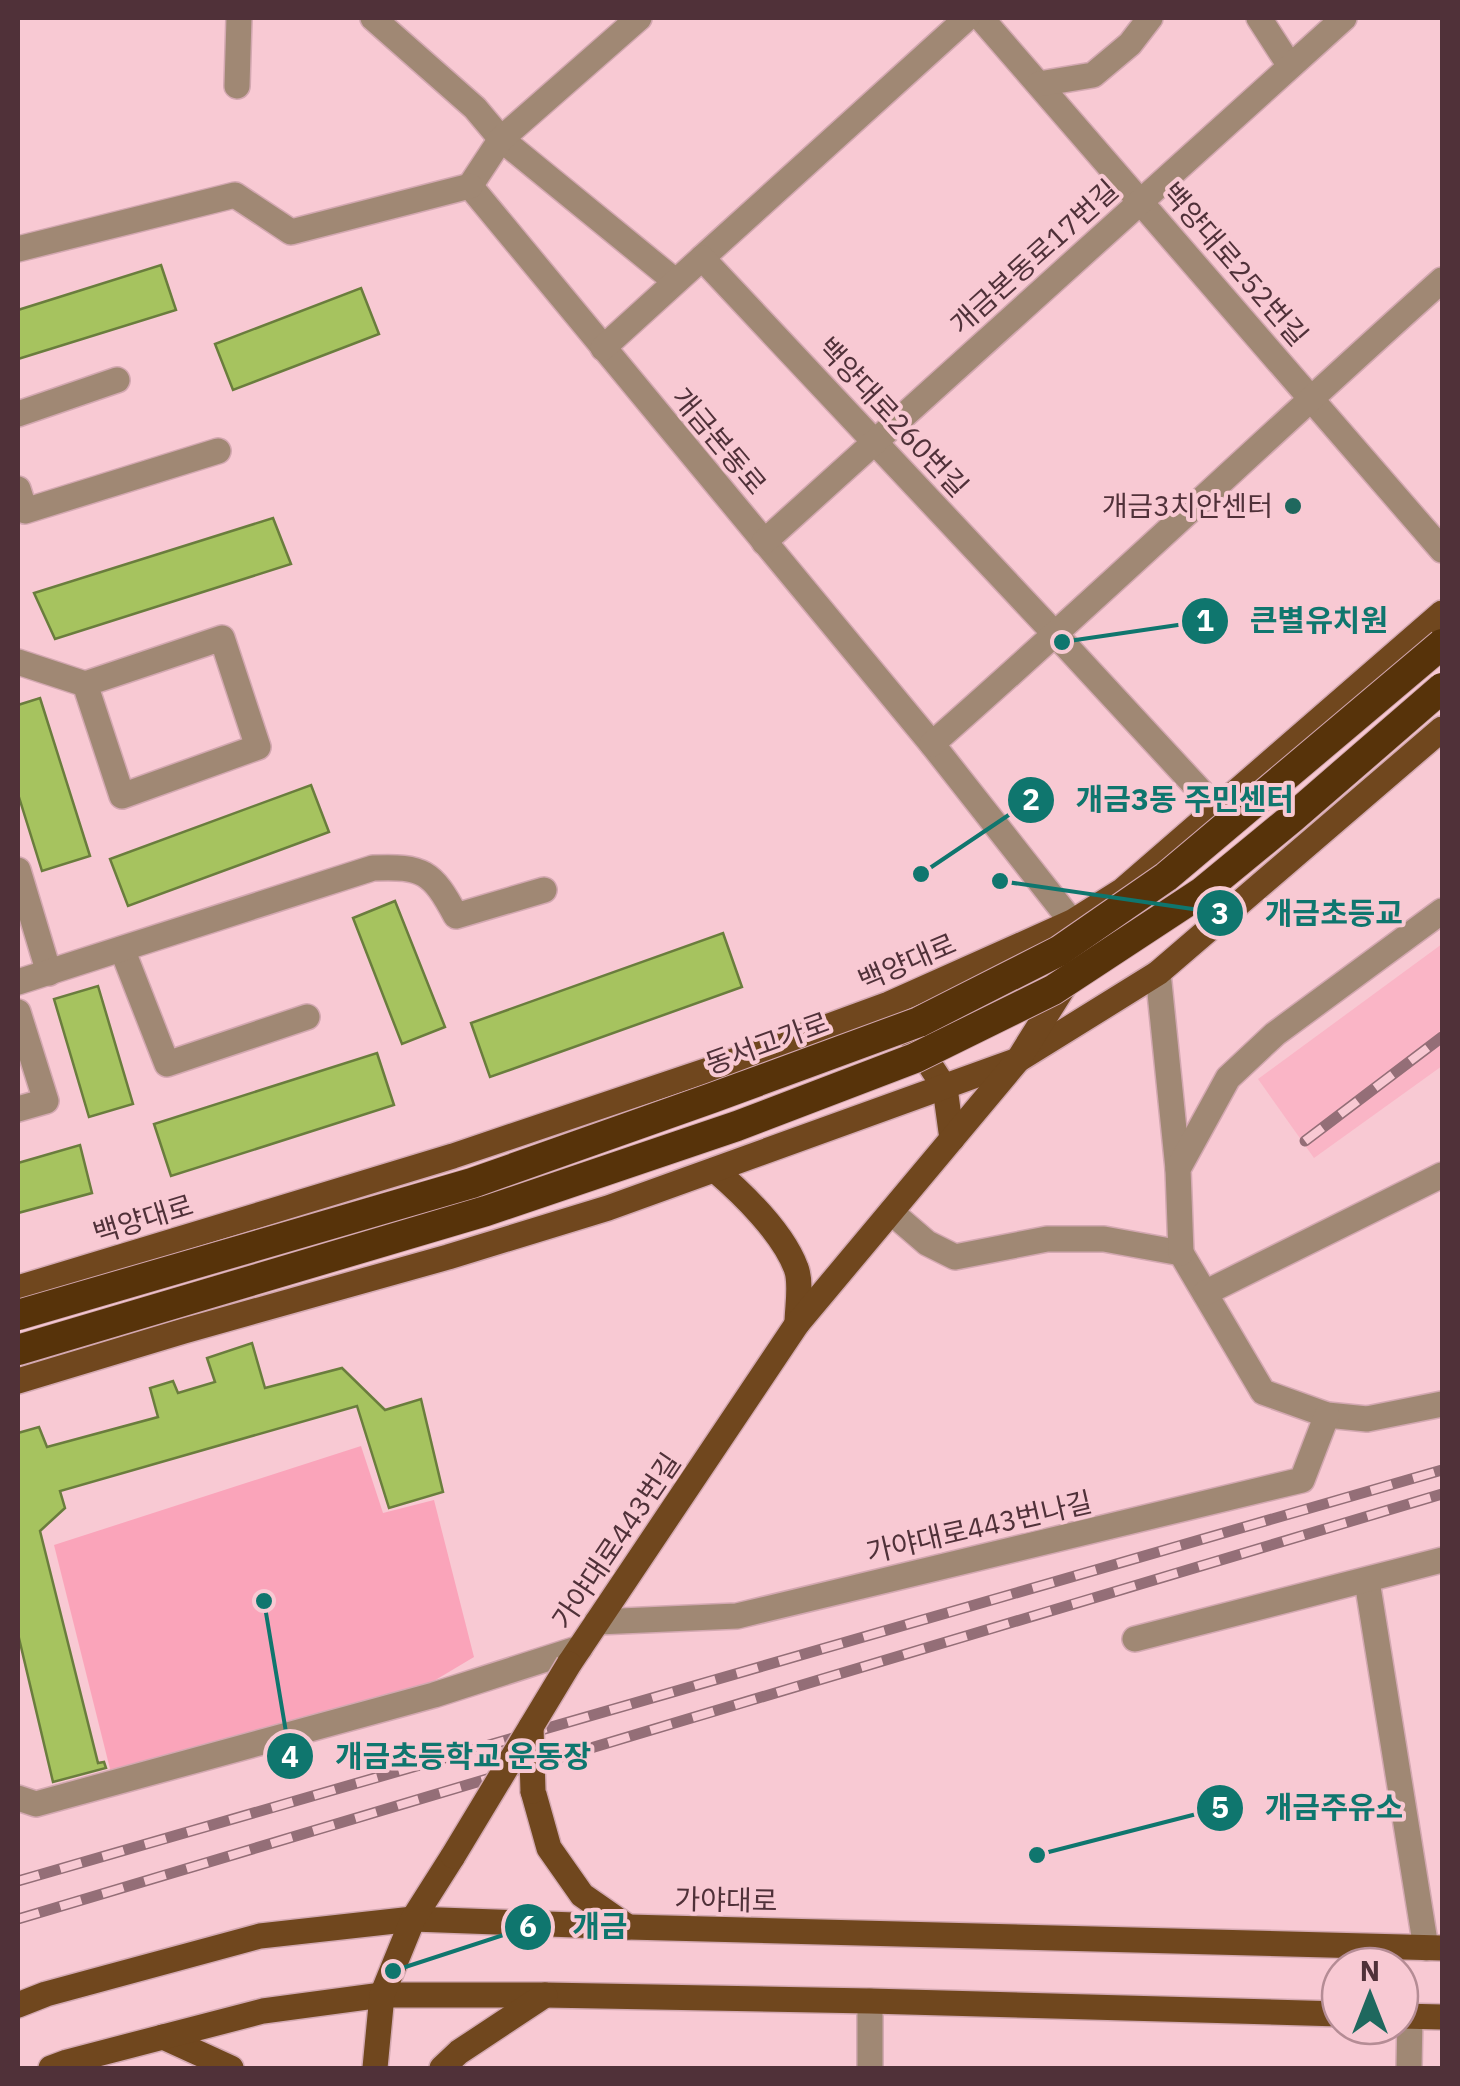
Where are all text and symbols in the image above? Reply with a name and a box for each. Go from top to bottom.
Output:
street label: 개금본동로17번길 [942,171,1126,342]
street label: 백양대로252번길 [1154,174,1317,353]
street label: 백양대로260번길 [810,329,977,504]
street label: 개금본동로 [664,379,775,502]
place label: 개금3치안센터 [1102,487,1273,524]
marker: 개금3치안센터 [1282,495,1304,517]
callout: 큰별유치원 [1180,591,1408,651]
text: 1 [1196,600,1214,639]
text: 큰별유치원 [1250,600,1388,639]
callout: 개금3동 주민센터 [1006,770,1314,830]
text: 2 [1022,779,1040,818]
text: 개금3동 주민센터 [1076,779,1294,818]
callout: 개금초등교 [1195,883,1423,943]
text: 3 [1211,893,1229,932]
text: 개금초등교 [1265,893,1403,932]
street label: 백양대로 [852,924,961,999]
street label: 동서고가로 [700,1003,834,1082]
street label: 백양대로 [88,1186,198,1251]
street label: 가야대로443번길 [543,1445,688,1636]
street label: 가야대로443번나길 [862,1483,1095,1570]
callout: 개금초등학교 운동장 [265,1726,610,1786]
text: 4 [281,1736,299,1775]
text: 개금초등학교 운동장 [335,1736,591,1775]
callout: 개금주유소 [1195,1778,1423,1838]
text: 5 [1211,1787,1229,1826]
text: 개금주유소 [1265,1787,1403,1826]
street label: 가야대로 [674,1880,778,1919]
callout: 개금 [503,1897,648,1957]
text: 6 [519,1906,537,1945]
text: 개금 [572,1906,628,1945]
north arrow [1320,1946,1420,2046]
text: N [1360,1952,1380,1989]

